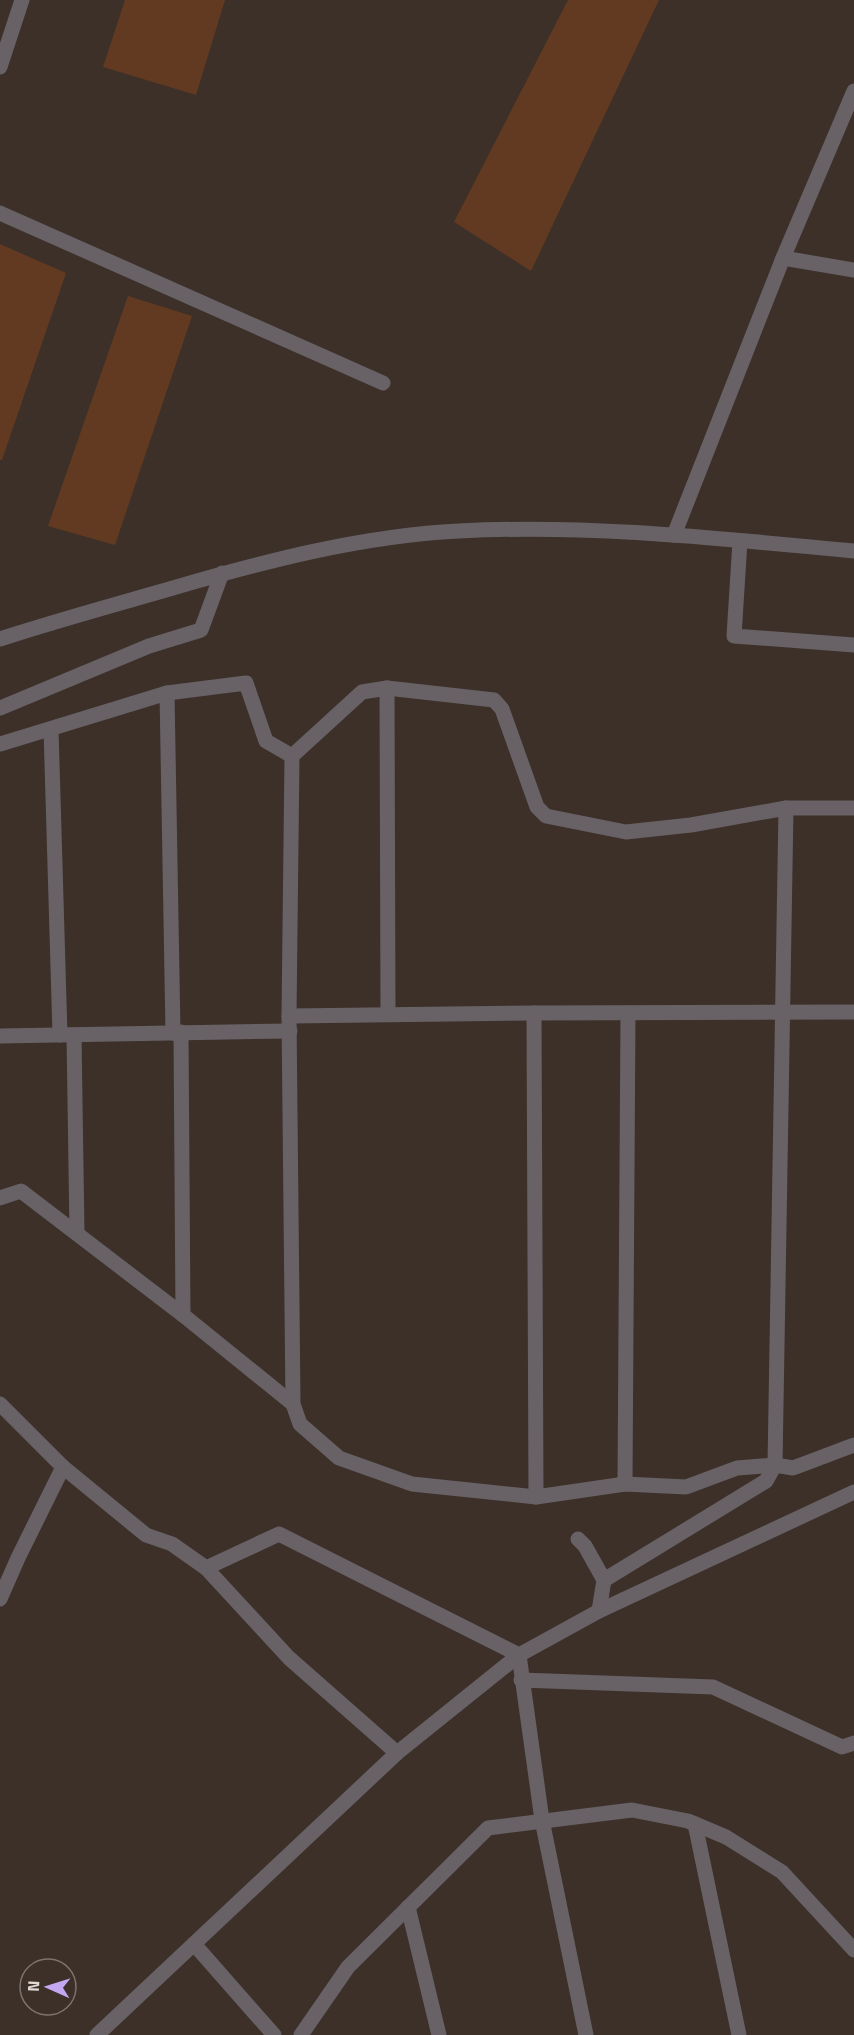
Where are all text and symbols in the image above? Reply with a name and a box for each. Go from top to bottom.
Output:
north arrow [18,1957,78,2017]
text: N [21,1980,45,1992]

